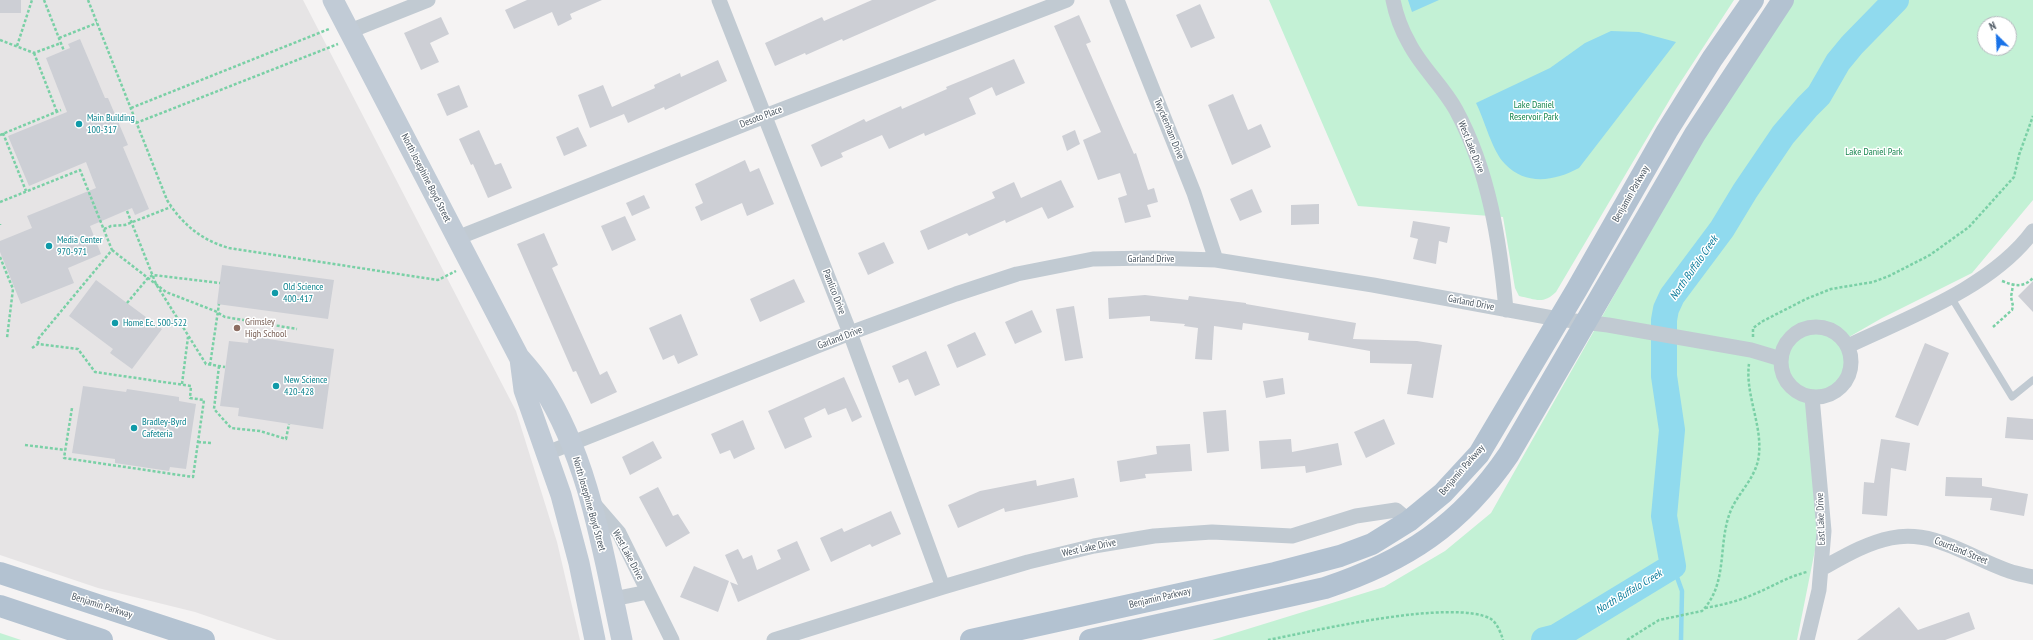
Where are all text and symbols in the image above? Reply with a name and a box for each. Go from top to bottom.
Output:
north arrow [1977,16,2017,56]
text: N [1987,18,1998,34]
street label: Twyckenham Drive [1151,97,1187,161]
park label: Lake Daniel Reservoir Park [1510,99,1558,122]
street label: Desoto Place [738,103,784,131]
place label: Main Building 100-317 [87,112,135,136]
marker: Main Building 100-317 [74,119,84,129]
street label: West Lake Drive [1455,119,1487,175]
street label: North Josephine Boyd Street [399,132,453,224]
park label: Lake Daniel Park [1845,146,1903,158]
street label: Benjamin Parkway [1610,164,1652,224]
place label: Media Center 970-971 [57,234,102,258]
water label: North Buffalo Creek [1667,234,1721,302]
marker: Media Center 970-971 [44,241,54,251]
street label: Garland Drive [1128,253,1174,265]
street label: Pamlico Drive [820,268,848,316]
place label: Old Science 400-417 [283,281,323,304]
marker: Old Science 400-417 [270,288,280,298]
street label: Garland Drive [1447,293,1495,313]
place label: Grimsley High School [245,316,287,340]
place label: Home Ec. 500-522 [123,317,187,329]
marker: Home Ec. 500-522 [110,318,120,328]
marker: Grimsley High School [232,323,242,333]
street label: Garland Drive [816,324,864,352]
place label: New Science 420-428 [284,374,327,398]
marker: New Science 420-428 [271,381,281,391]
place label: Bradley-Byrd Cafeteria [142,416,186,440]
marker: Bradley-Byrd Cafeteria [129,423,139,433]
street label: Benjamin Parkway [1437,442,1487,498]
street label: North Josephine Boyd Street [570,455,608,553]
street label: East Lake Drive [1814,492,1828,546]
street label: West Lake Drive [610,528,646,582]
street label: Courtland Street [1933,535,1989,567]
street label: West Lake Drive [1061,536,1117,560]
water label: North Buffalo Creek [1593,567,1665,617]
street label: Benjamin Parkway [1128,585,1192,611]
street label: Benjamin Parkway [70,591,134,621]

